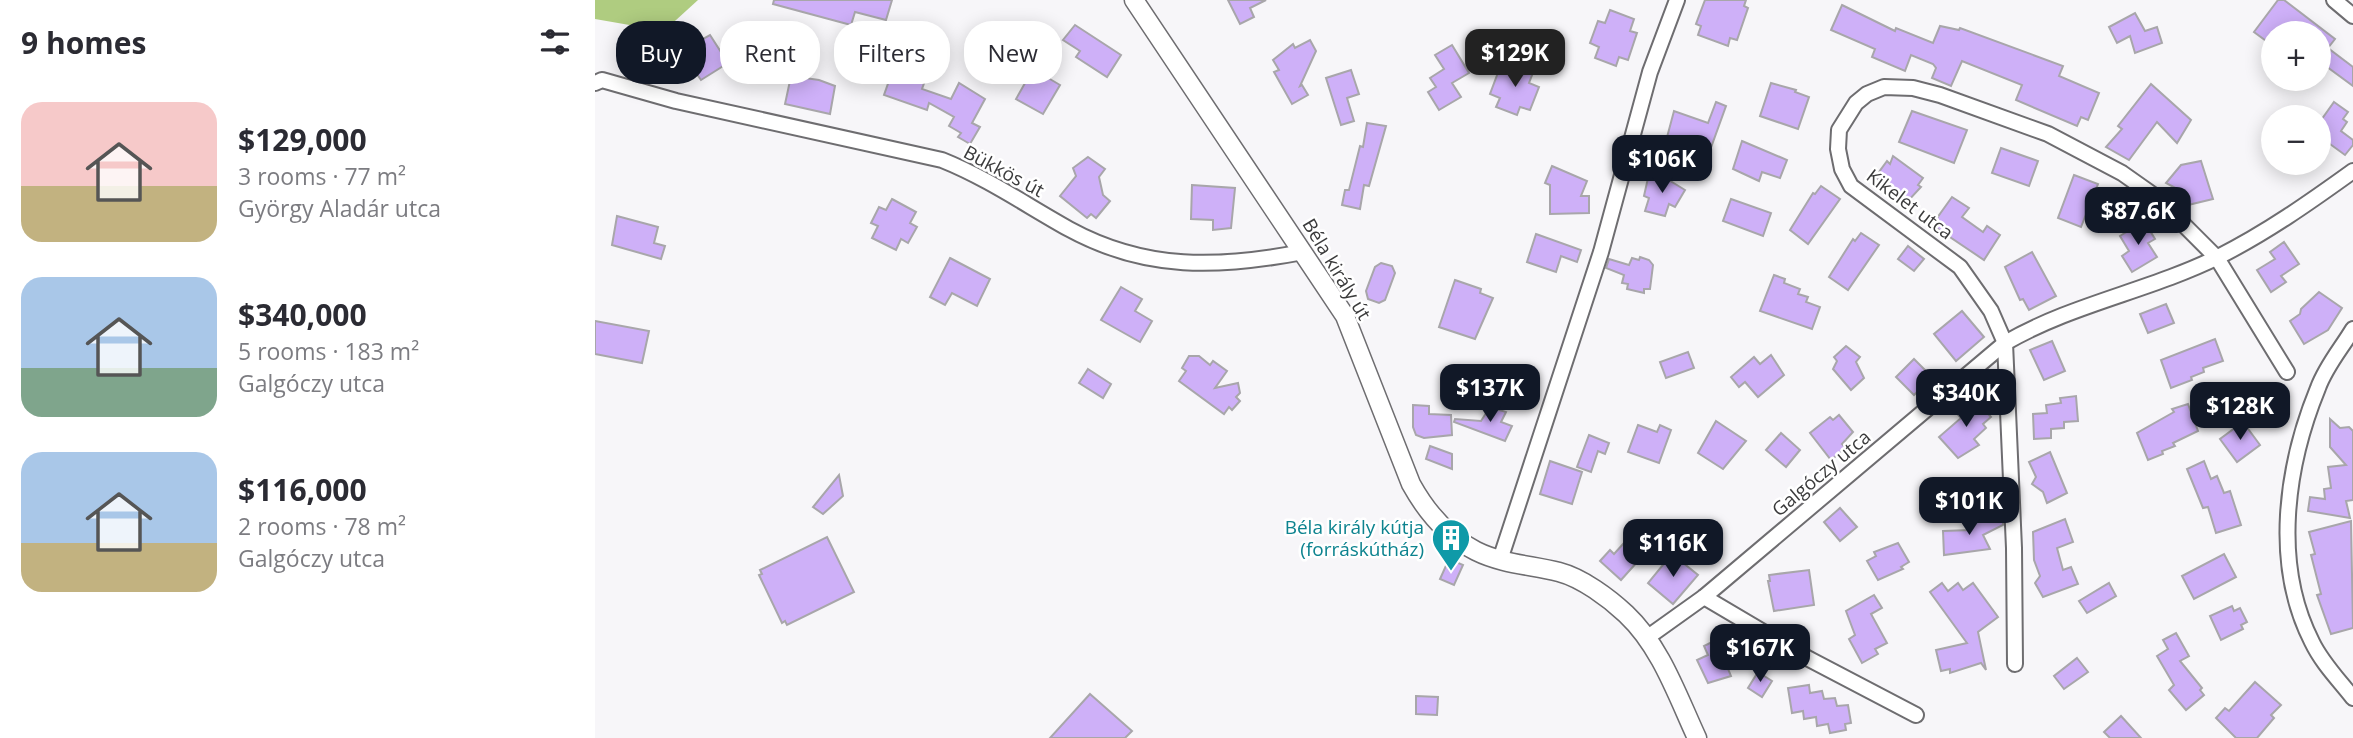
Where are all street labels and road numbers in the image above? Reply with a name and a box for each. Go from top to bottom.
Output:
street label: Bükkös út [959,139,1049,203]
street label: Kikelet utca [1861,163,1959,245]
street label: Béla király út [1296,213,1378,325]
street label: Galgóczy utca [1766,424,1876,522]

